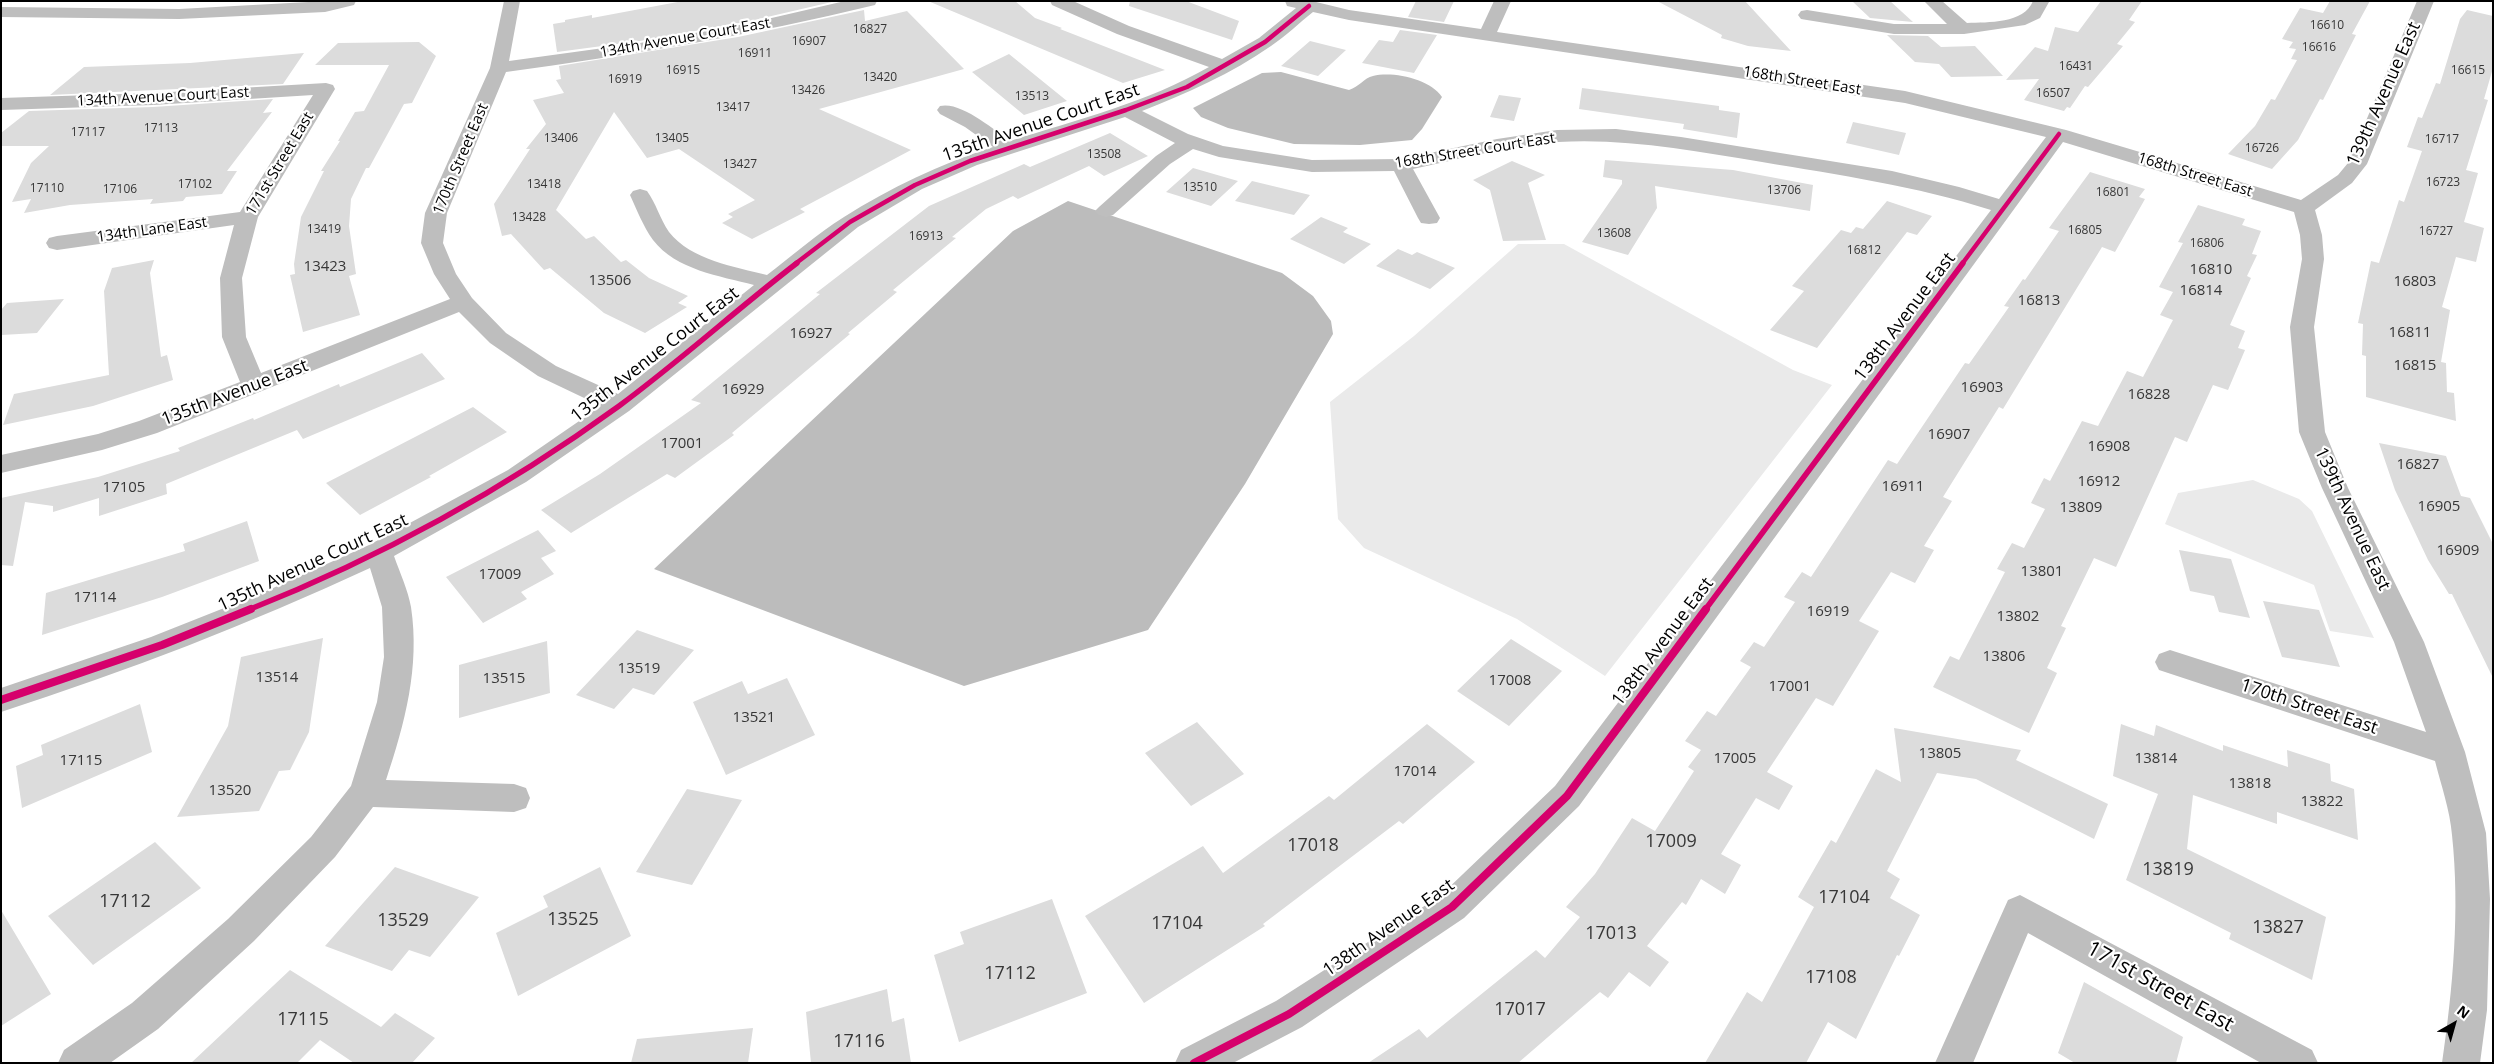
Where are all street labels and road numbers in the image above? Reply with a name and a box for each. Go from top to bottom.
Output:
street label: 134th Avenue Court East [598,14,772,62]
street label: 139th Avenue East [2343,19,2425,169]
street label: 168th Street East [1742,63,1862,99]
street label: 135th Avenue Court East [940,79,1142,167]
street label: 134th Avenue Court East [76,83,250,111]
street label: 170th Street East [429,101,493,217]
street label: 171st Street East [242,109,318,219]
street label: 168th Street Court East [1394,129,1556,173]
street label: 168th Street East [2135,149,2255,201]
street label: 134th Lane East [96,213,208,247]
street label: 138th Avenue East [1850,248,1960,386]
street label: 135th Avenue Court East [567,283,743,427]
street label: 135th Avenue East [159,355,311,431]
street label: 139th Avenue East [2309,444,2395,594]
street label: 135th Avenue Court East [215,509,411,617]
street label: 138th Avenue East [1608,573,1718,711]
street label: 170th Street East [2238,675,2380,739]
street label: 138th Avenue East [1319,875,1459,981]
street label: 171st Street East [2082,936,2238,1038]

